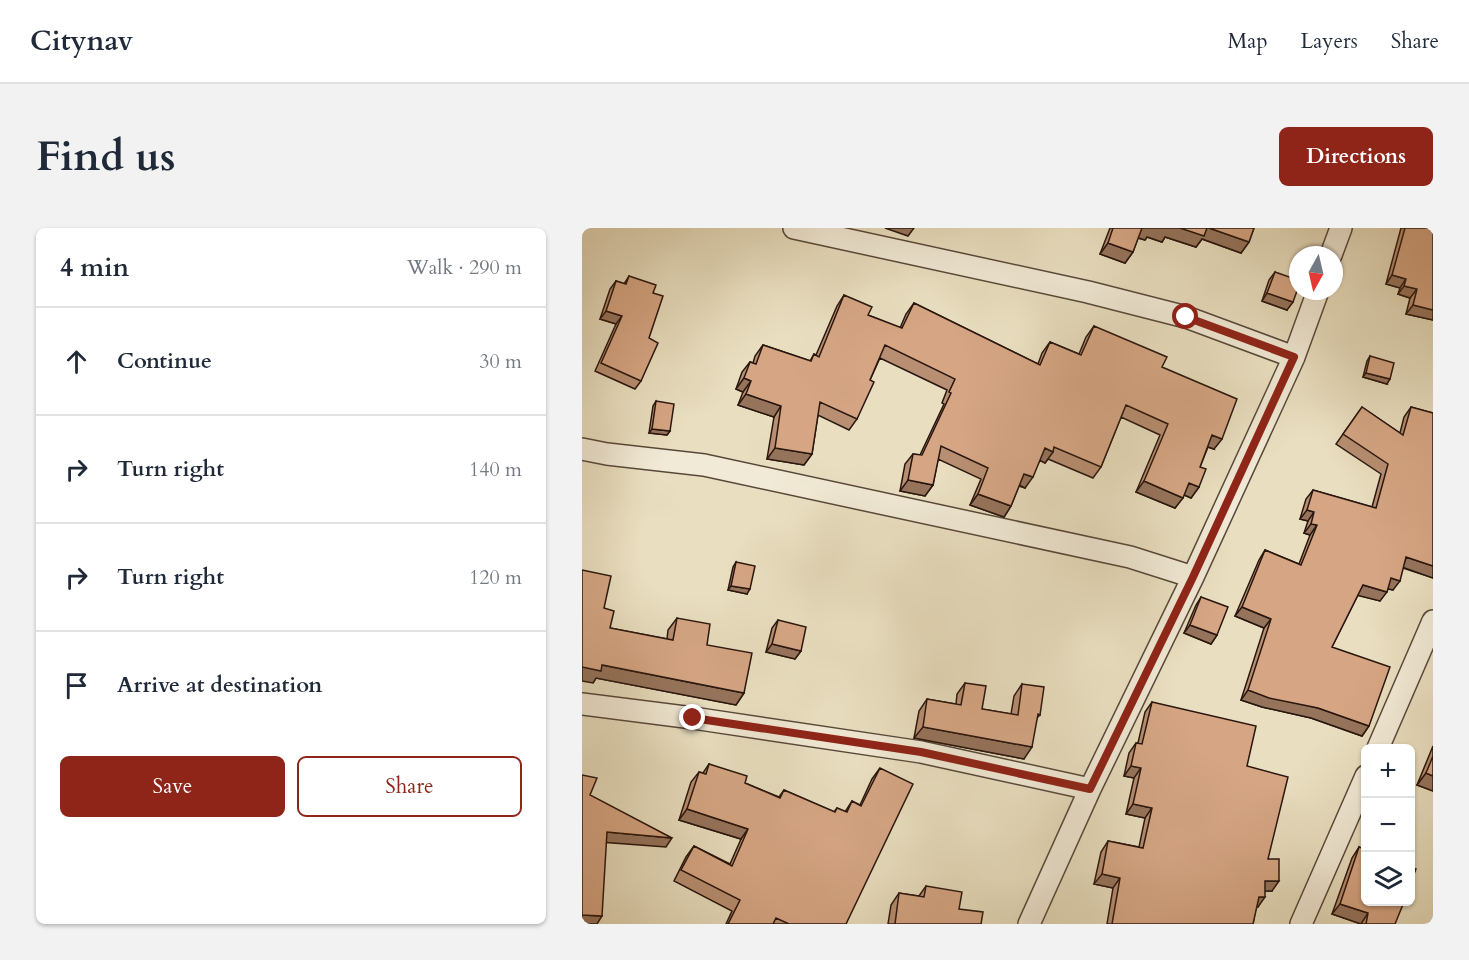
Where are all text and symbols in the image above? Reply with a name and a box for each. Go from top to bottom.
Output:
text: Citynav [30,22,133,60]
text: Map [1228,27,1268,56]
text: Layers [1301,27,1358,56]
text: Share [1391,27,1439,56]
button: Directions [1279,127,1433,186]
text: Find us [36,128,176,185]
north arrow [1289,246,1343,300]
text: 4 min [60,250,129,285]
text: Walk · 290 m [407,254,522,281]
route start [1172,303,1198,329]
icon: ahead [60,345,93,378]
text: Continue [117,346,212,376]
text: 30 m [479,348,522,375]
icon: right [60,453,93,486]
text: Turn right [117,454,224,484]
text: 140 m [469,456,522,483]
icon: right [60,561,93,594]
text: Turn right [117,562,224,592]
text: 120 m [469,564,522,591]
icon: arrive [60,669,93,702]
text: Arrive at destination [117,670,322,700]
route end [679,704,705,730]
map controls [1361,744,1415,906]
button: + [1361,744,1415,798]
button: Save [60,756,285,817]
button: Share [297,756,522,817]
button: − [1361,798,1415,852]
button: layers [1361,852,1415,906]

